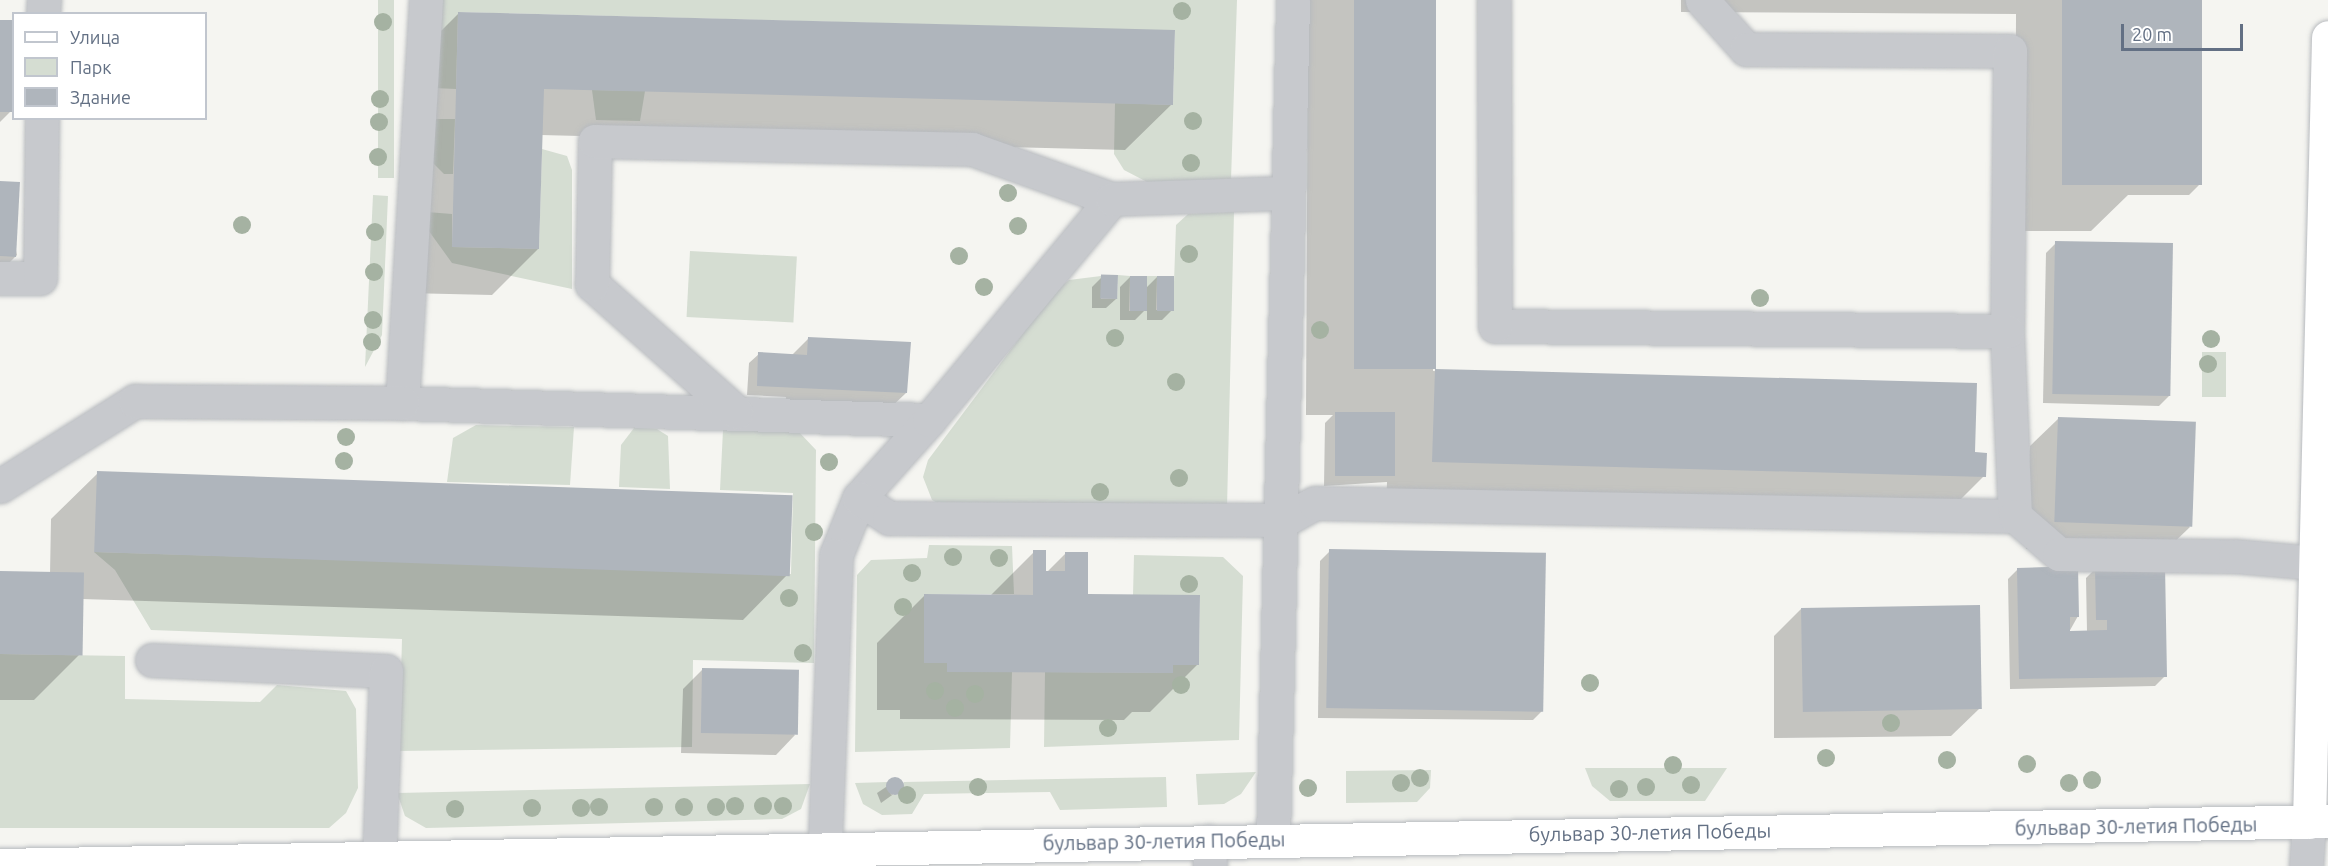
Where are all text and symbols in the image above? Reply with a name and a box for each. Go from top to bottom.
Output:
legend [12,12,207,120]
scale bar [2124,12,2246,50]
text: 20 m [2132,24,2172,44]
text: Улица [70,27,120,47]
text: Парк [70,57,111,77]
text: Здание [70,87,131,107]
street label: бульвар 30-летия Победы [2014,812,2258,840]
street label: бульвар 30-летия Победы [1528,818,1772,846]
street label: бульвар 30-летия Победы [1042,827,1286,855]

